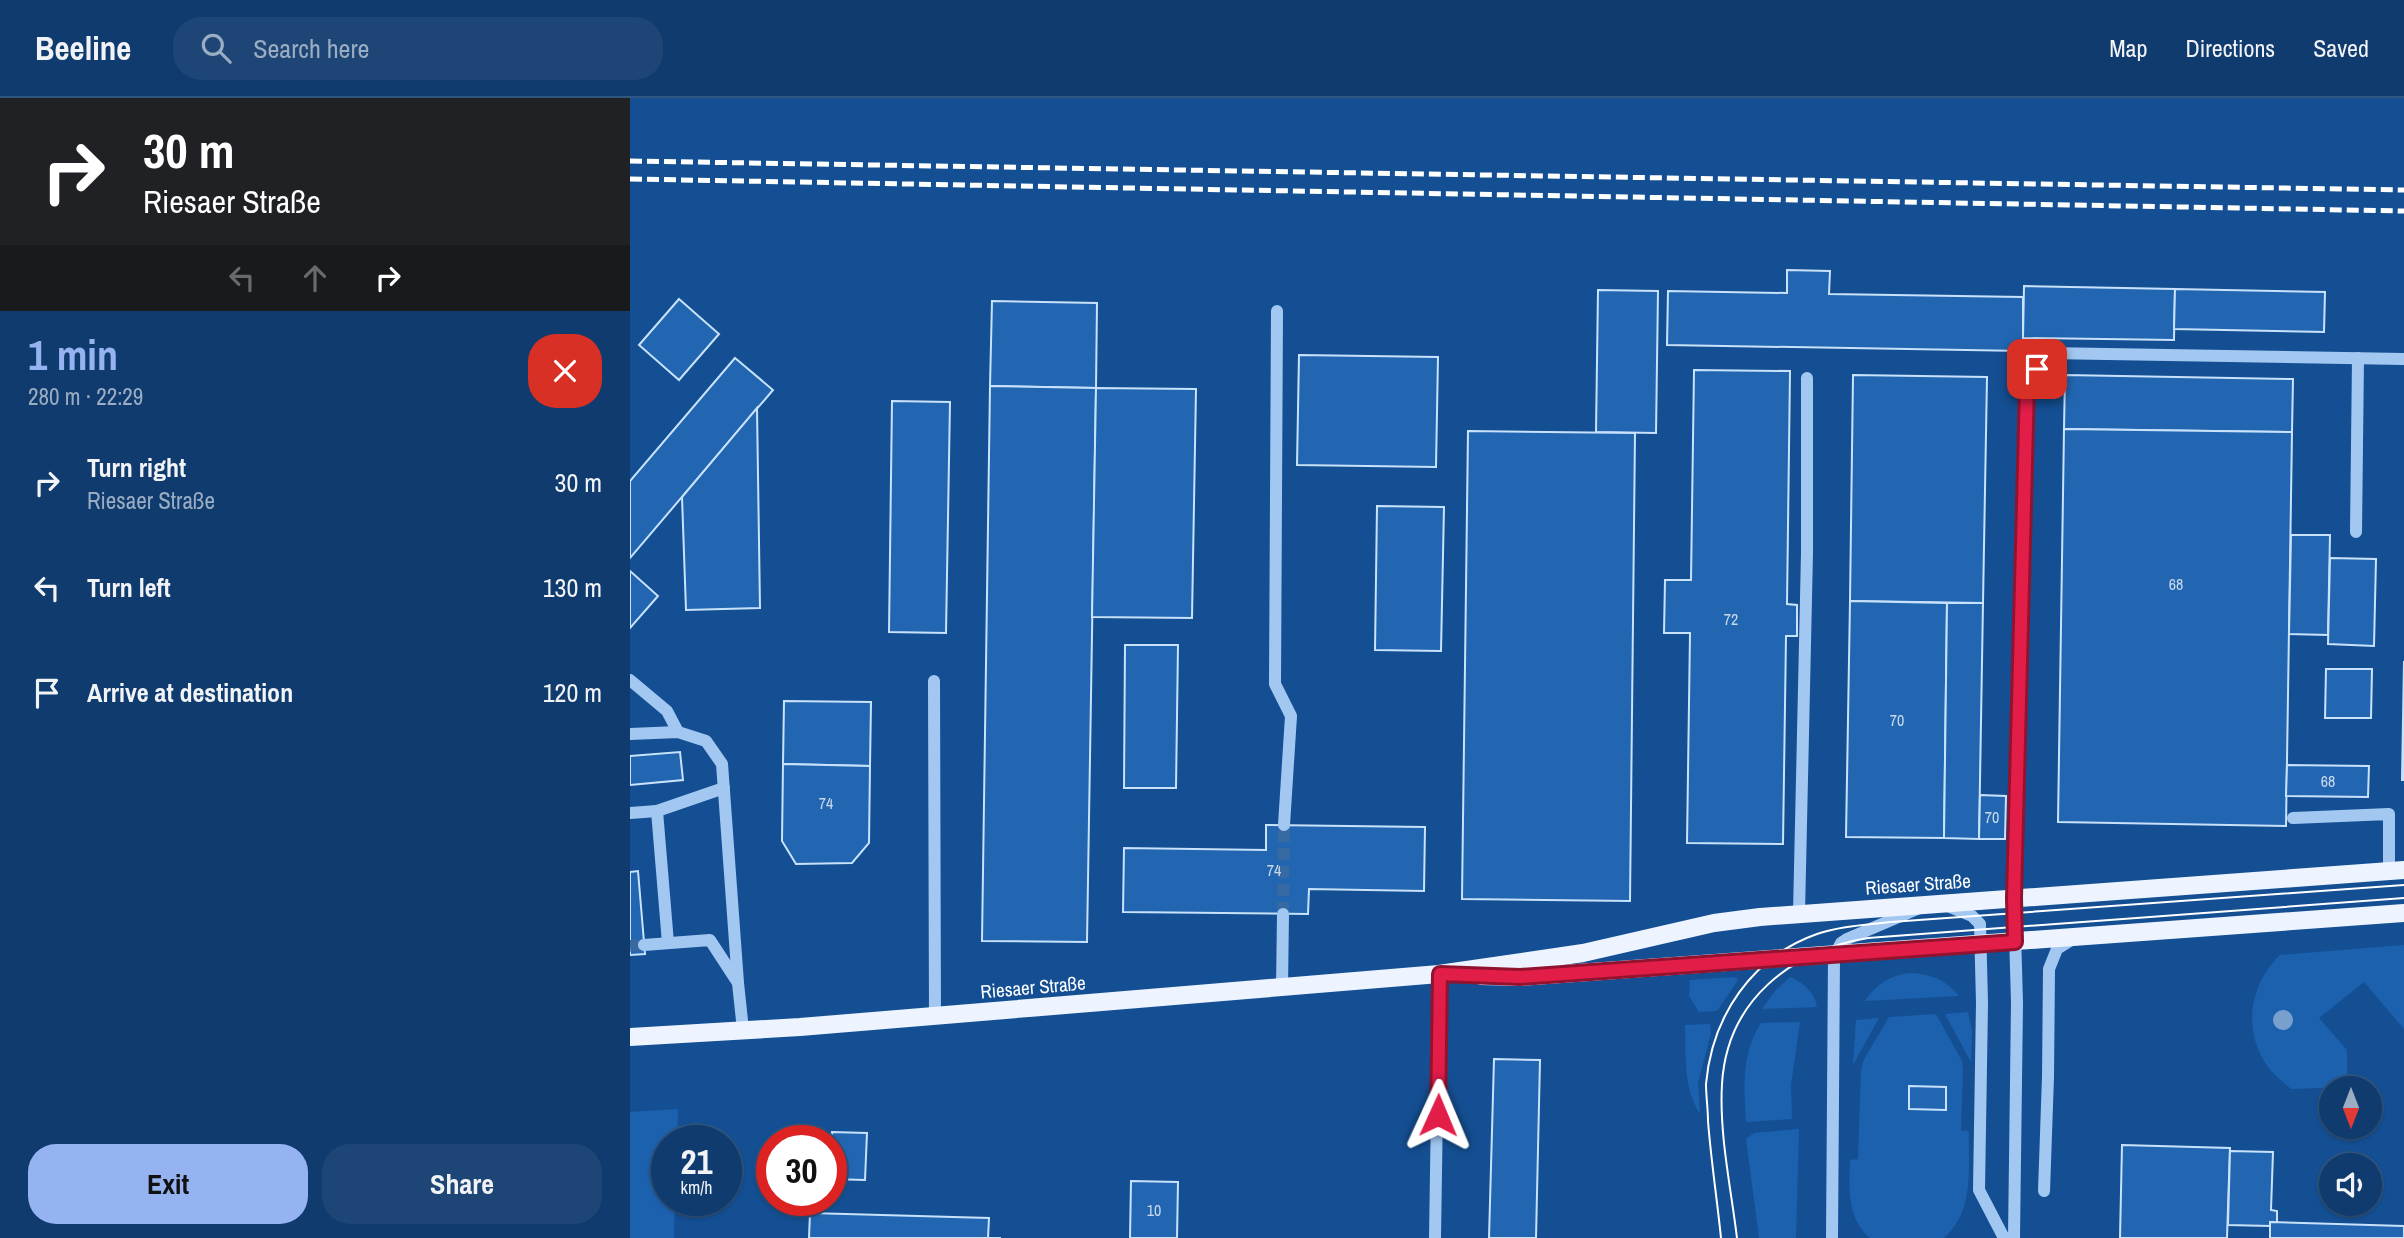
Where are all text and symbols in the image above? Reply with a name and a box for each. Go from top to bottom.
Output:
search box [173,17,663,80]
text: Beeline [35,26,131,70]
icon: search [197,29,235,67]
text: Search here [253,31,369,66]
text: Map [2109,32,2147,64]
text: Directions [2185,32,2275,64]
text: Saved [2313,32,2369,64]
text: 30 m [143,117,235,183]
icon: right [28,126,119,217]
text: Riesaer Straße [143,180,321,223]
icon: left [223,259,261,297]
icon: ahead [296,259,334,297]
icon: right [369,259,407,297]
text: 1 min [28,327,118,383]
button: close [528,334,602,408]
pin [2007,339,2067,399]
icon: arrive [2018,350,2056,388]
text: 280 m · 22:29 [28,381,143,412]
text: Turn right [87,450,186,485]
icon: right [28,464,66,502]
text: 30 m [555,465,602,500]
text: Riesaer Straße [87,485,215,516]
icon: left [28,569,66,607]
text: Turn left [87,570,171,605]
text: 130 m [543,570,602,605]
house number: 68 [2169,573,2183,595]
house number: 72 [1724,608,1738,630]
icon: arrive [28,674,66,712]
text: Arrive at destination [87,675,293,710]
text: 120 m [543,675,602,710]
house number: 70 [1890,709,1904,731]
house number: 68 [2321,770,2335,792]
house number: 74 [819,792,833,814]
house number: 70 [1985,806,1999,828]
house number: 74 [1267,859,1281,881]
street label: Riesaer Straße [1864,867,1972,901]
street label: Riesaer Straße [979,969,1087,1005]
north arrow [2319,1076,2382,1139]
map controls [2319,1076,2382,1216]
position arrow [1401,1078,1475,1152]
speed limit sign: 30 [756,1125,847,1216]
text: 21 [681,1138,712,1185]
button: Exit [28,1144,308,1224]
button: Share [322,1144,602,1224]
button: sound [2319,1153,2382,1216]
text: km/h [681,1175,713,1200]
house number: 10 [1147,1199,1161,1221]

